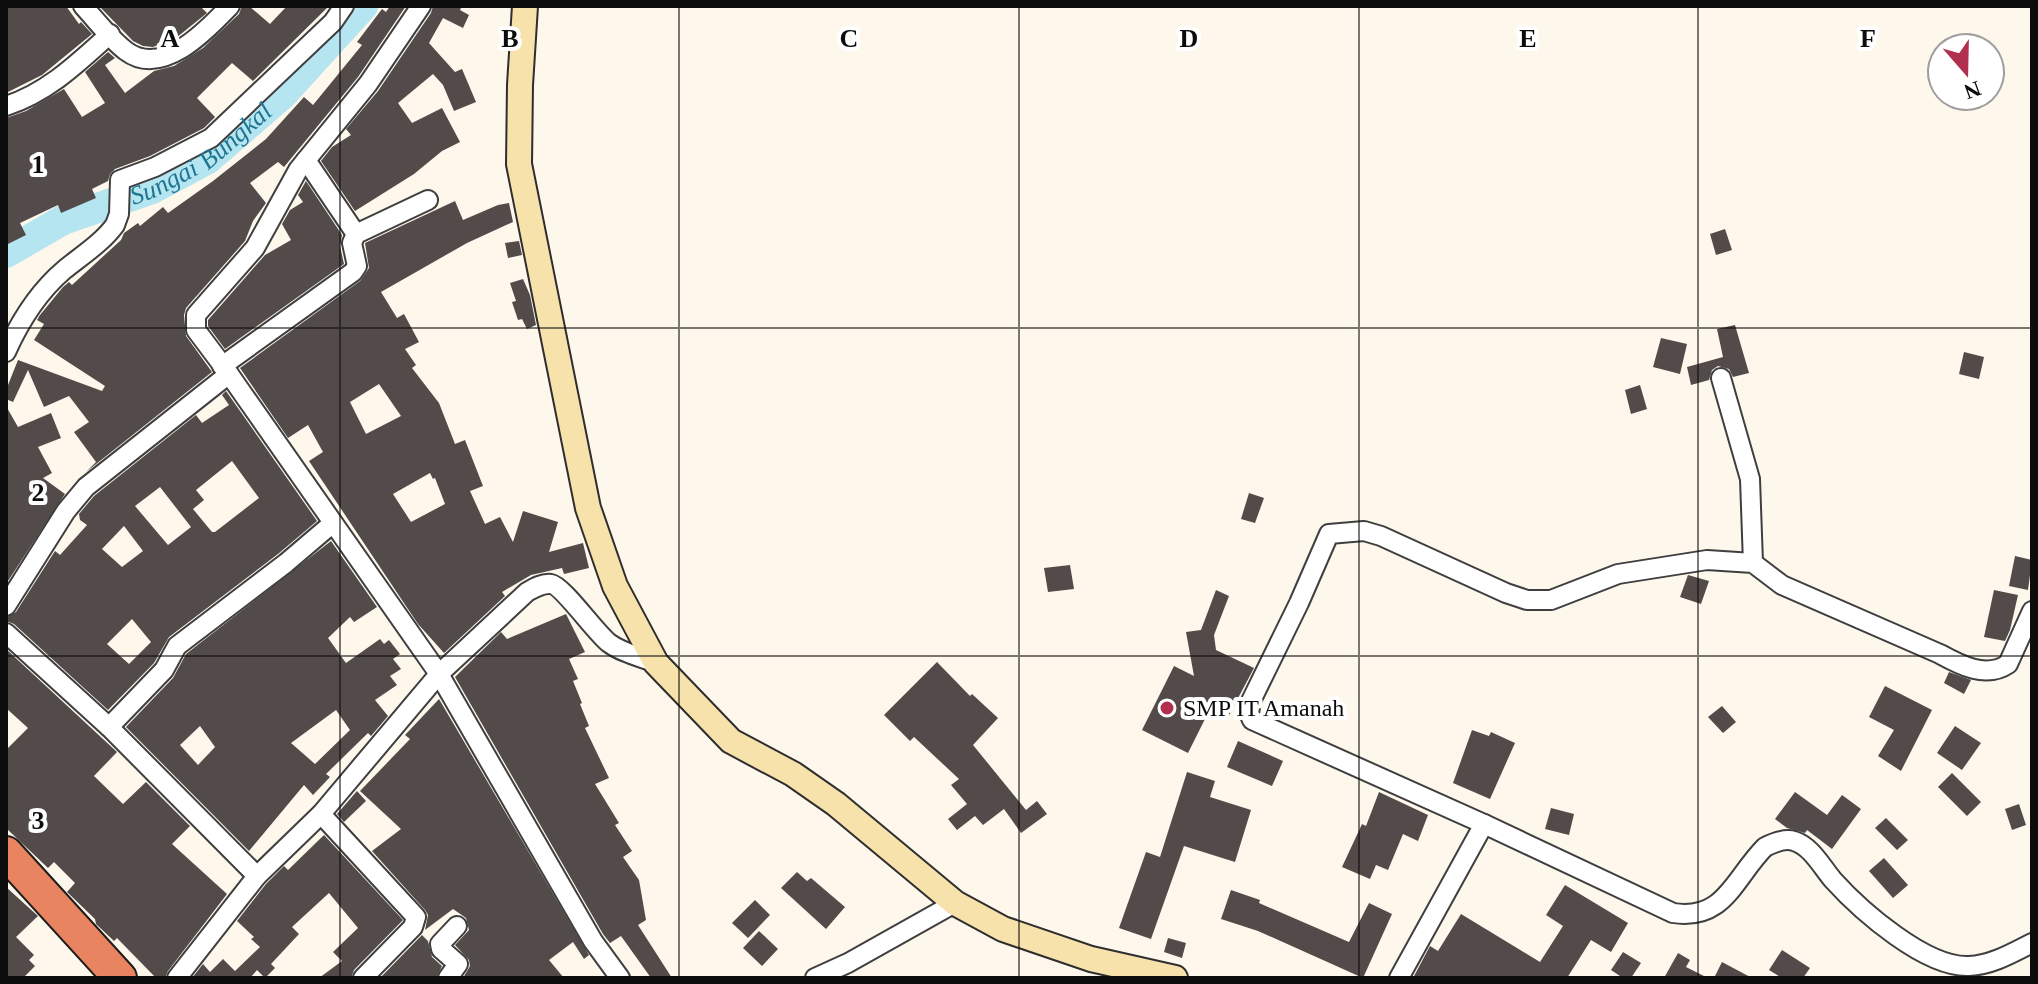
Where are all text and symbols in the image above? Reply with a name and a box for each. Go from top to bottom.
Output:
text: A [161,24,180,53]
text: B [501,24,519,53]
text: C [840,24,858,53]
text: D [1180,24,1198,53]
text: E [1519,24,1537,53]
text: F [1860,24,1876,53]
north arrow [1926,32,2006,112]
text: N [1961,76,1984,105]
water label: Sungai Bungkal [126,97,278,211]
text: 1 [32,150,45,179]
text: 2 [32,478,45,507]
place label: SMP IT Amanah [1183,695,1344,721]
marker: SMP IT Amanah [1158,699,1176,717]
text: 3 [32,806,45,835]

